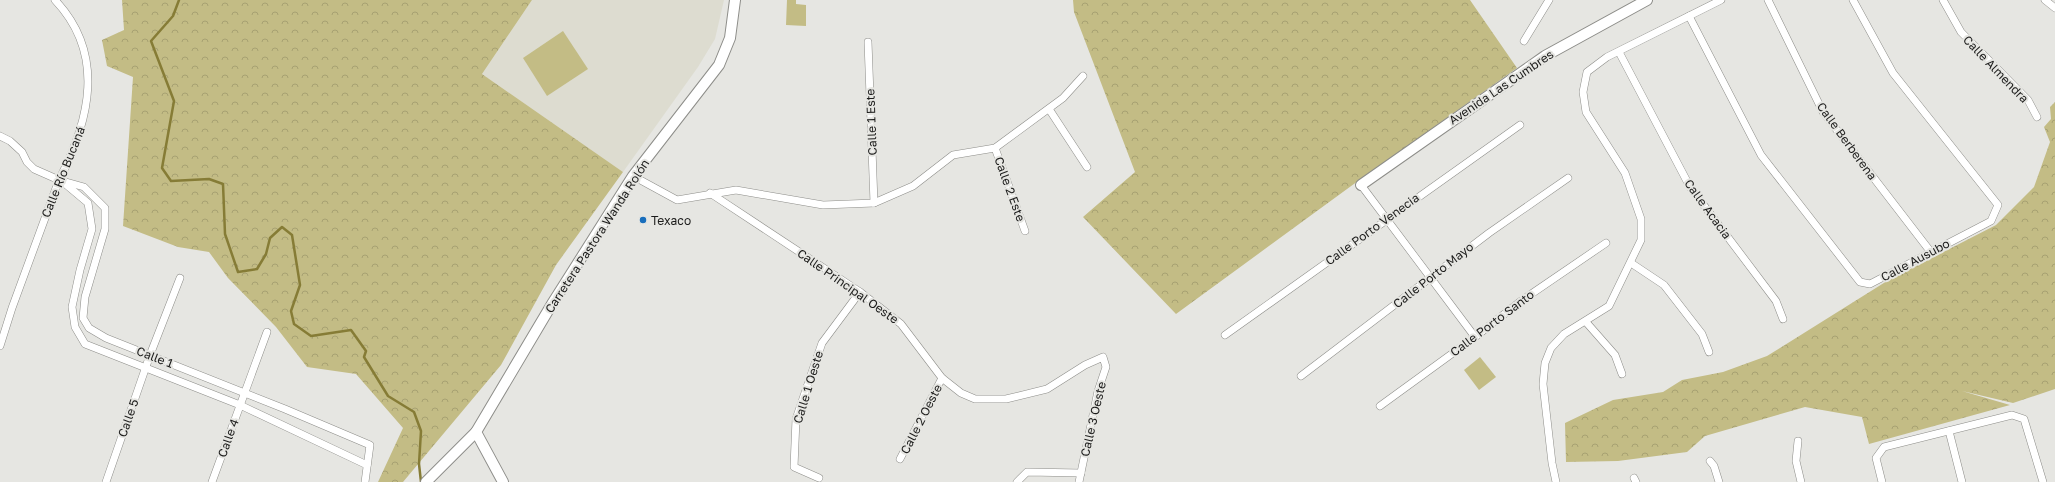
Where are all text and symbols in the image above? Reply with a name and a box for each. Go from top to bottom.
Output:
street label: Calle Almendra [1960,32,2032,106]
street label: Avenida Las Cumbres [1446,46,1556,128]
street label: Calle 1 Este [862,88,880,156]
street label: Calle Berberena [1814,99,1880,183]
street label: Calle Río Bucaná [38,124,88,220]
street label: Calle 2 Este [991,155,1029,223]
street label: Carretera Pastora Wanda Rolón [542,156,652,316]
street label: Calle Acacia [1681,176,1735,242]
street label: Calle Porto Venecia [1322,190,1422,268]
place label: Texaco [651,213,691,228]
marker: Texaco [638,215,648,225]
street label: Calle Ausubo [1878,236,1952,284]
street label: Calle Porto Mayo [1390,239,1476,311]
street label: Calle Principal Oeste [794,245,902,327]
street label: Calle Porto Santo [1447,287,1537,359]
street label: Calle 1 [134,343,176,371]
street label: Calle 1 Oeste [790,349,826,425]
street label: Calle 3 Oeste [1077,380,1109,458]
street label: Calle 2 Oeste [897,382,945,456]
street label: Calle 5 [114,397,142,439]
street label: Calle 4 [214,417,242,459]

